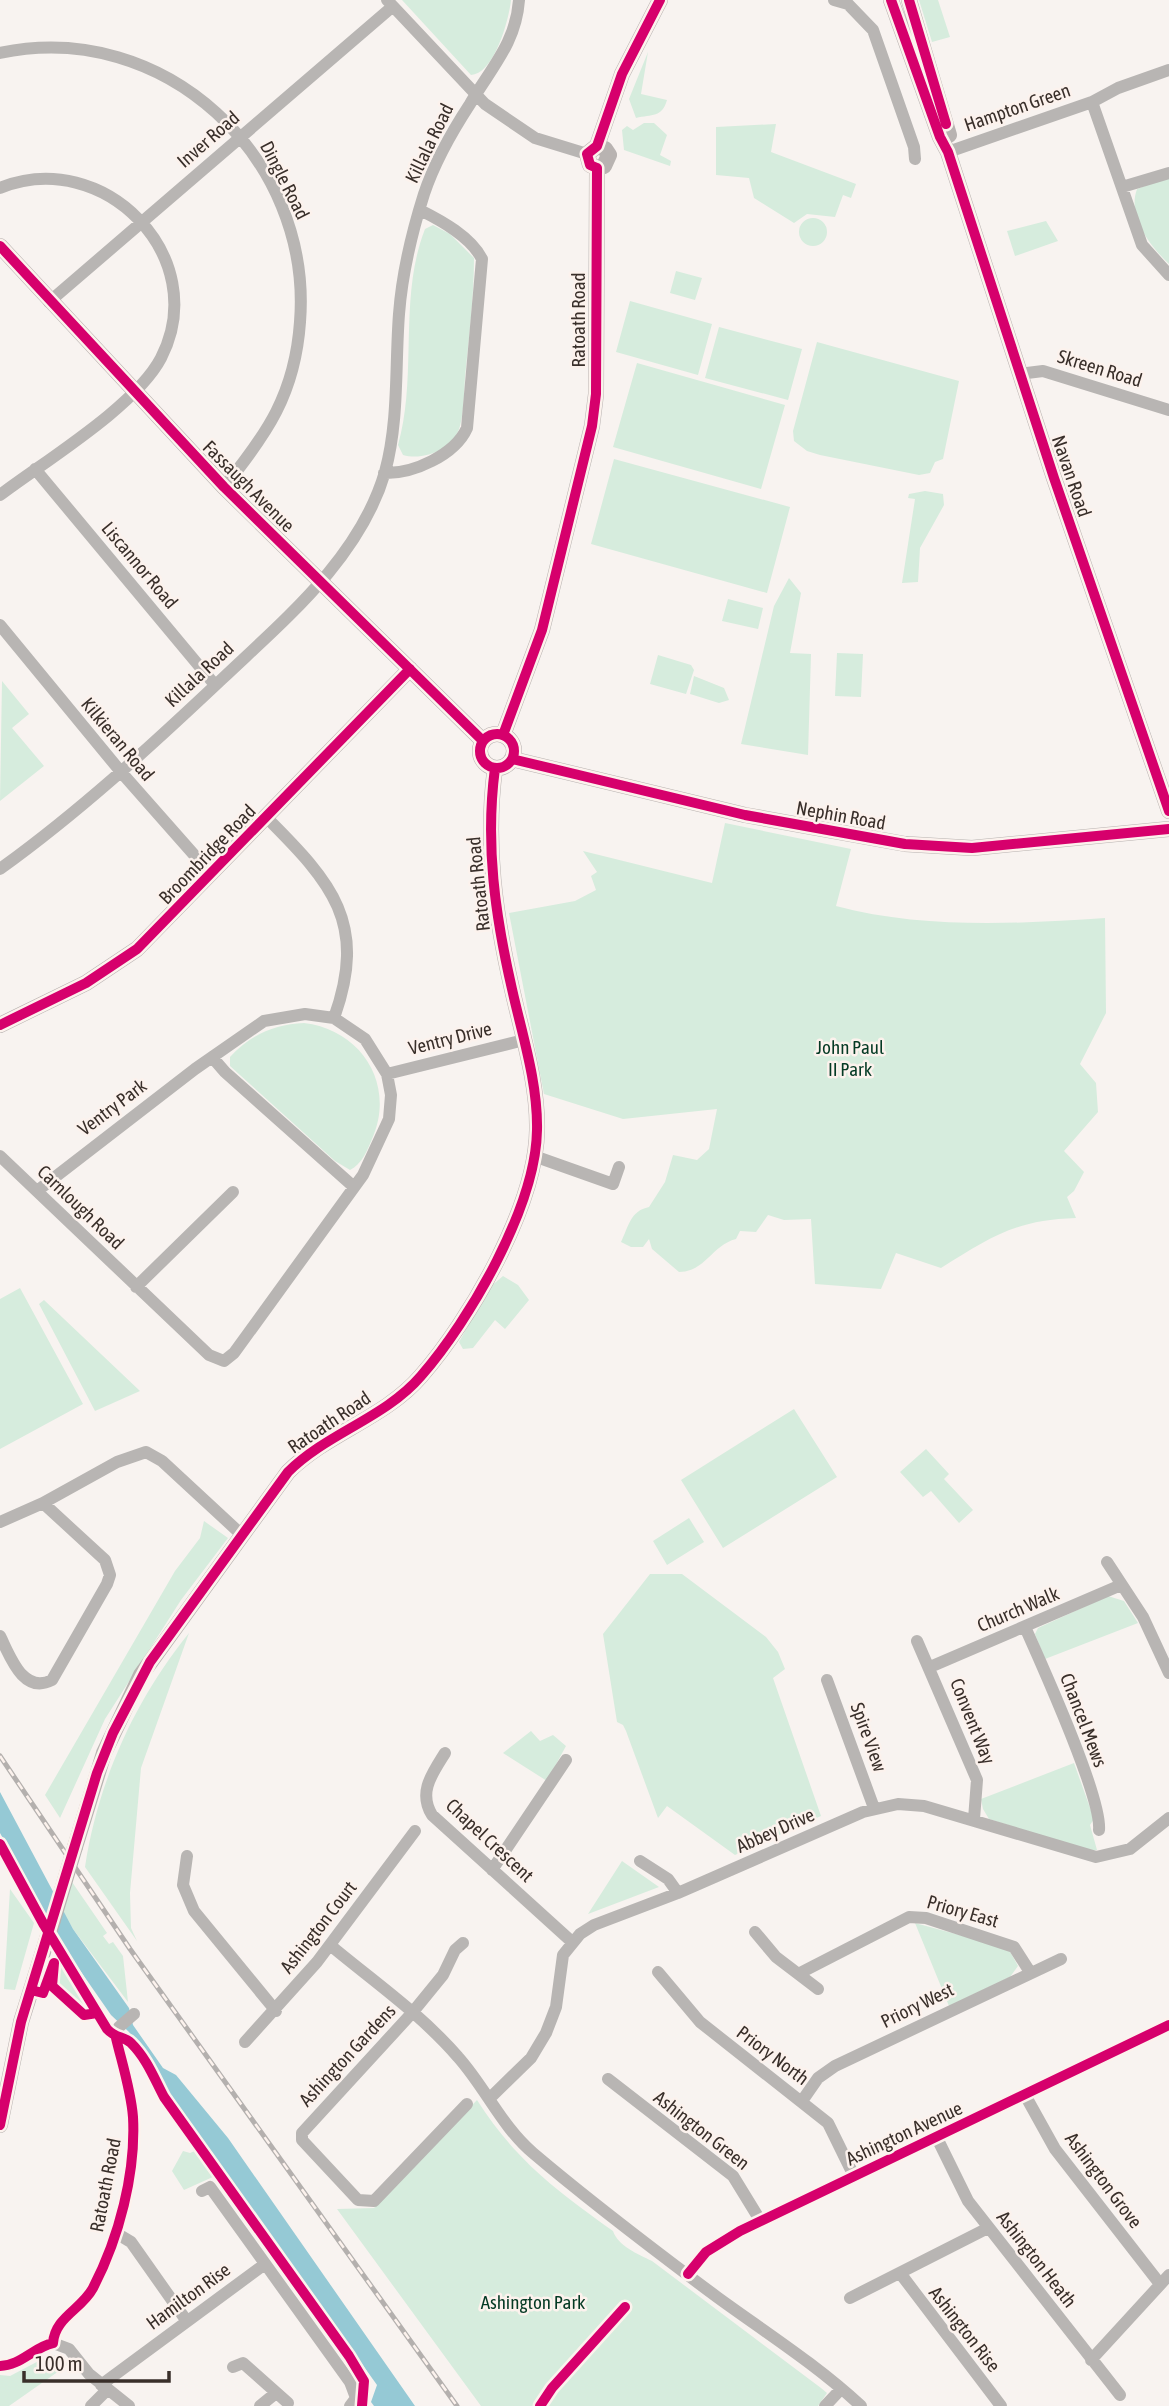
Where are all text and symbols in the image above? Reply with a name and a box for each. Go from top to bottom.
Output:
street label: Hampton Green [961,79,1073,135]
street label: Killala Road [400,100,458,186]
street label: Inver Road [173,106,243,172]
street label: Dingle Road [256,137,314,223]
street label: Ratoath Road [567,273,589,367]
street label: Skreen Road [1055,345,1145,391]
street label: Navan Road [1048,432,1096,520]
street label: Fassaugh Avenue [199,436,299,536]
street label: Liscannor Road [97,517,183,613]
street label: Killala Road [160,637,238,711]
street label: Kilkieran Road [77,693,159,785]
street label: Nephin Road [795,796,887,834]
street label: Broombridge Road [154,800,260,908]
street label: Ratoath Road [462,836,494,932]
street label: Ventry Drive [406,1017,494,1059]
park label: John Paul II Park [816,1036,884,1080]
street label: Ventry Park [74,1074,151,1140]
street label: Carnlough Road [33,1160,129,1254]
street label: Ratoath Road [283,1386,375,1458]
street label: Church Walk [974,1582,1063,1636]
street label: Chancel Mews [1056,1670,1112,1770]
street label: Convent Way [946,1675,1000,1767]
street label: Spire View [846,1700,892,1775]
street label: Chapel Crescent [442,1794,538,1886]
street label: Abbey Drive [733,1803,817,1857]
street label: Ashington Court [275,1877,361,1977]
street label: Priory East [925,1890,1001,1932]
street label: Priory West [877,1978,957,2032]
street label: Ashington Gardens [294,1999,400,2110]
street label: Priory North [733,2021,813,2089]
street label: Ashington Green [650,2086,754,2174]
street label: Ashington Avenue [842,2096,966,2170]
street label: Ashington Grove [1061,2128,1147,2232]
street label: Ratoath Road [85,2136,125,2234]
street label: Ashington Heath [993,2206,1081,2312]
street label: Hamilton Rise [142,2258,234,2334]
street label: Ashington Rise [925,2282,1005,2376]
park label: Ashington Park [481,2291,586,2313]
scale bar [24,2340,170,2384]
text: 100 m [35,2351,83,2375]

